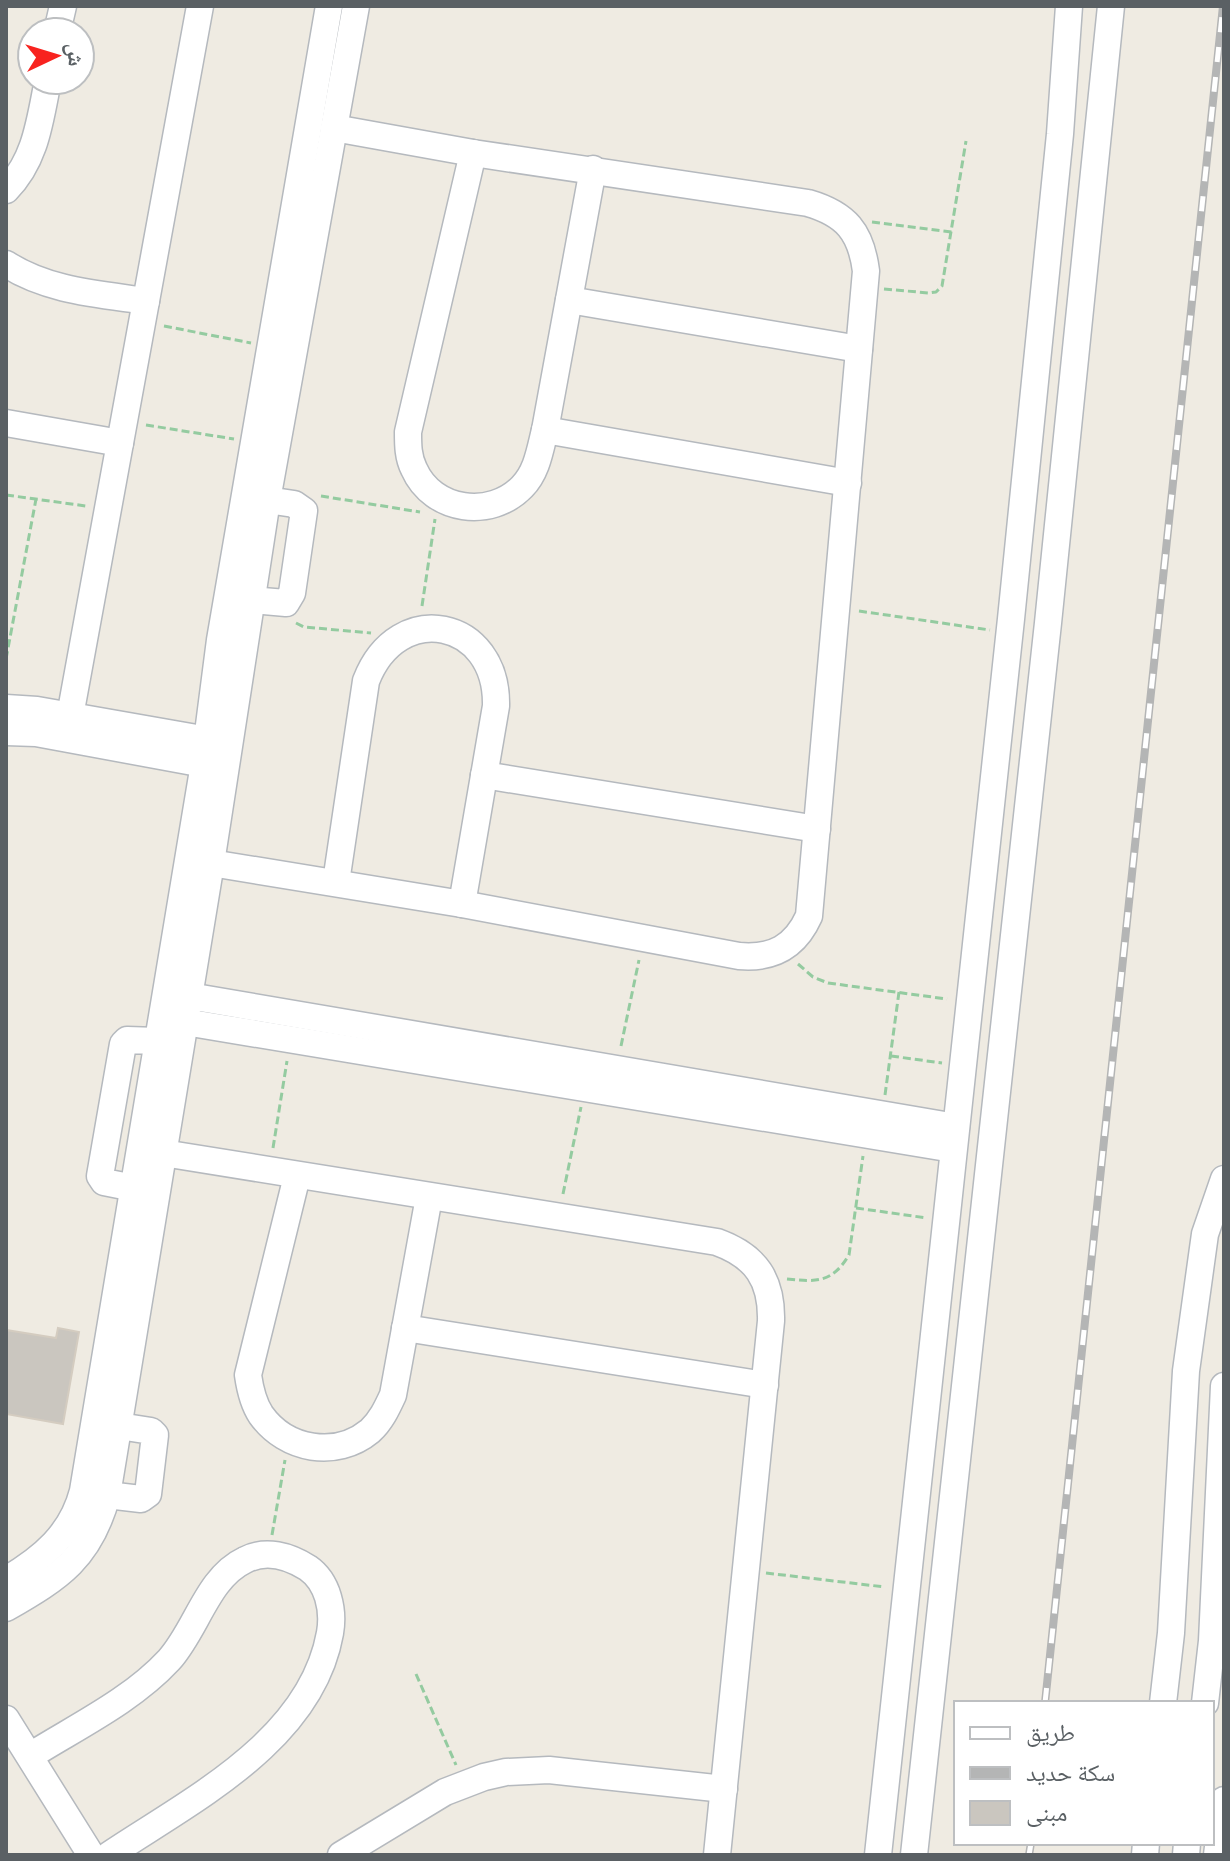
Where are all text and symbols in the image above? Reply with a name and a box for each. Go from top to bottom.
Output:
north arrow [16,16,96,96]
text: ش [61,42,90,67]
legend [954,1701,1214,1845]
text: طريق [1026,1718,1075,1748]
text: سكة حديد [1026,1758,1115,1788]
text: مبنى [1026,1798,1067,1828]

